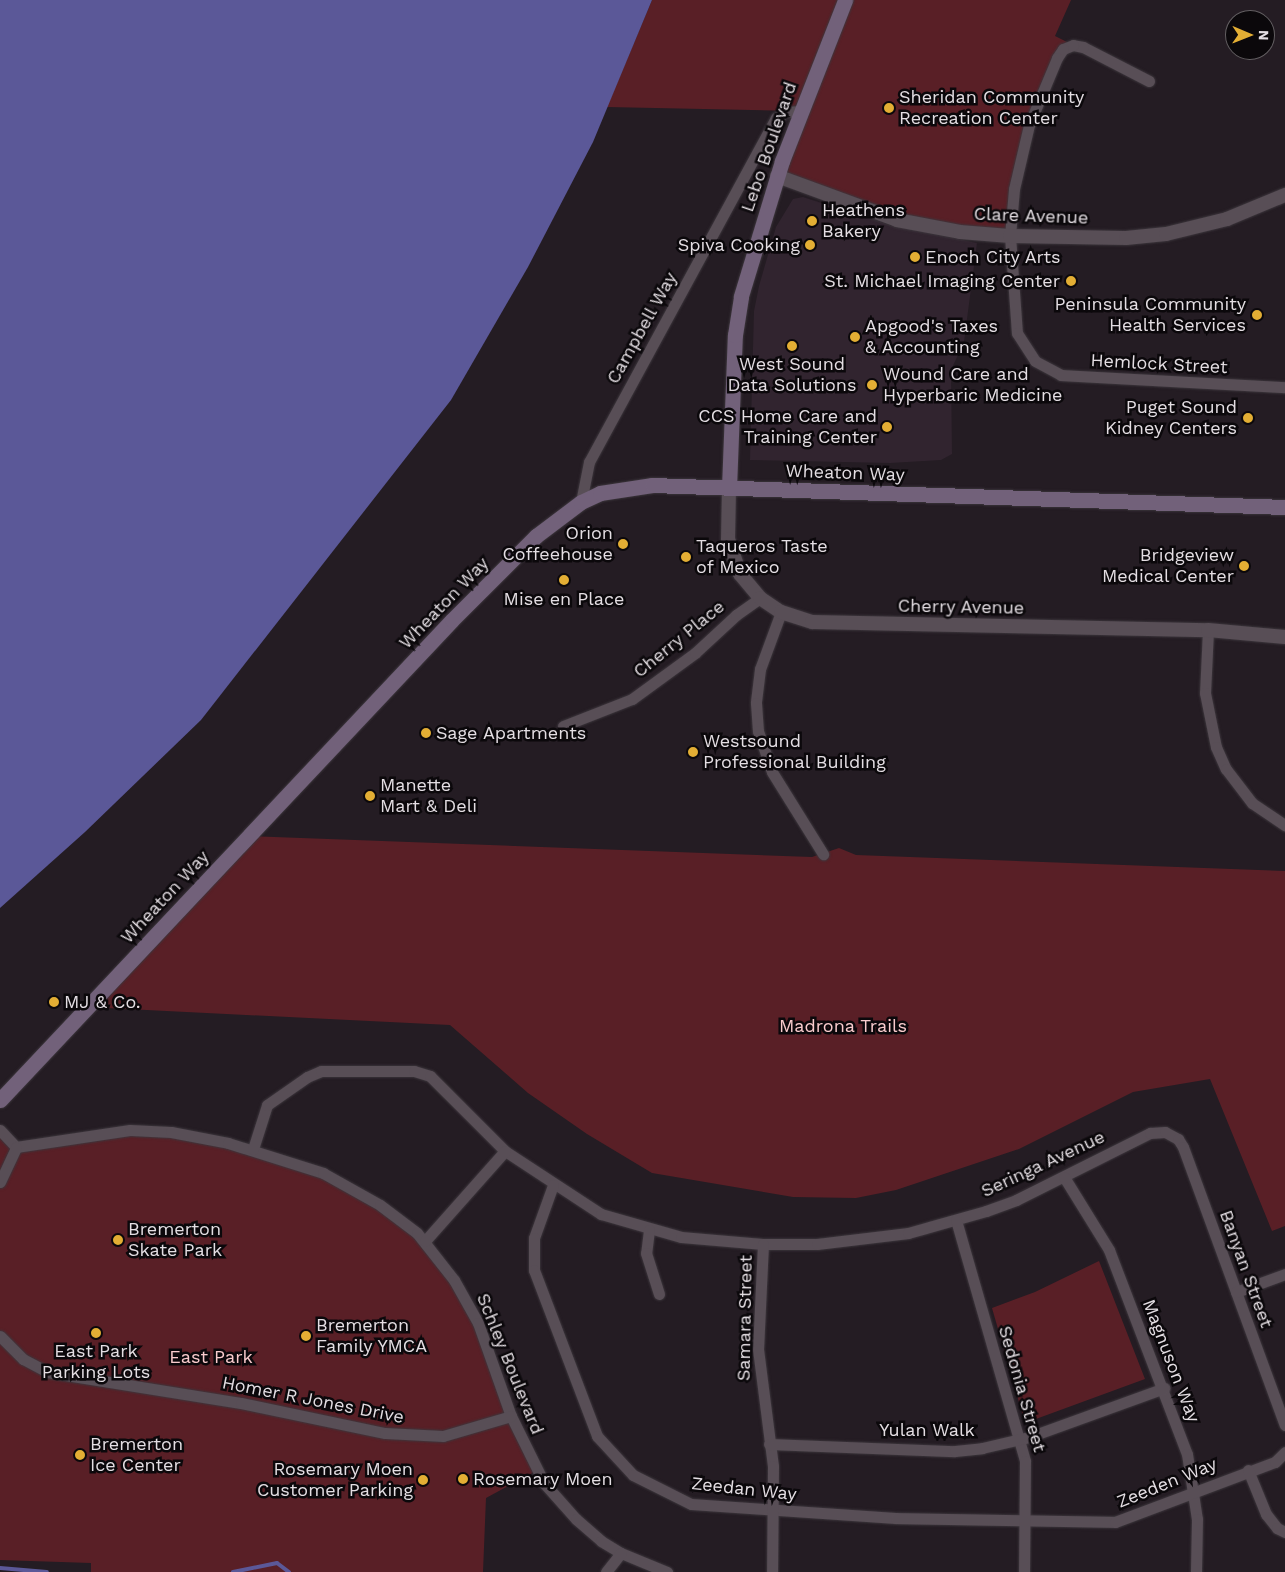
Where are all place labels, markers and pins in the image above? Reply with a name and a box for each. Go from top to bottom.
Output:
place label: Sheridan Community Recreation Center [899,87,1084,130]
marker: Sheridan Community Recreation Center [883,102,895,114]
place label: Heathens Bakery [822,200,905,242]
marker: Heathens Bakery [806,215,818,227]
place label: Spiva Cooking [677,234,800,256]
marker: Spiva Cooking [804,239,816,251]
place label: Enoch City Arts [925,246,1062,268]
marker: Enoch City Arts [909,251,921,263]
place label: St. Michael Imaging Center [824,270,1060,292]
marker: St. Michael Imaging Center [1064,274,1078,288]
place label: Peninsula Community Health Services [1054,294,1246,336]
marker: Peninsula Community Health Services [1250,308,1264,322]
place label: Apgood's Taxes & Accounting [865,316,999,358]
marker: Apgood's Taxes & Accounting [849,331,861,343]
marker: West Sound Data Solutions [786,340,798,352]
place label: West Sound Data Solutions [727,354,857,396]
place label: Wound Care and Hyperbaric Medicine [883,364,1062,406]
marker: Wound Care and Hyperbaric Medicine [865,378,879,392]
place label: Puget Sound Kidney Centers [1104,397,1237,439]
place label: CCS Home Care and Training Center [698,406,877,448]
marker: Puget Sound Kidney Centers [1241,411,1255,425]
marker: CCS Home Care and Training Center [881,421,893,433]
place label: Orion Coffeehouse [502,523,613,566]
place label: Taqueros Taste of Mexico [696,536,828,578]
marker: Orion Coffeehouse [617,538,629,550]
place label: Bridgeview Medical Center [1101,545,1234,588]
marker: Taqueros Taste of Mexico [680,551,692,563]
marker: Bridgeview Medical Center [1238,560,1250,572]
marker: Mise en Place [558,574,570,586]
place label: Mise en Place [504,588,624,610]
place label: Sage Apartments [436,722,587,744]
marker: Sage Apartments [420,727,432,739]
place label: Westsound Professional Building [703,731,886,774]
marker: Westsound Professional Building [687,746,699,758]
place label: Manette Mart & Deli [380,775,477,818]
marker: Manette Mart & Deli [364,790,376,802]
place label: MJ & Co. [64,991,141,1013]
marker: MJ & Co. [48,996,60,1008]
place label: Bremerton Skate Park [128,1219,222,1262]
marker: Bremerton Skate Park [112,1234,124,1246]
place label: Bremerton Family YMCA [316,1315,428,1358]
marker: East Park Parking Lots [90,1327,102,1339]
marker: Bremerton Family YMCA [300,1330,312,1342]
place label: East Park Parking Lots [42,1341,150,1384]
place label: Bremerton Ice Center [90,1434,183,1476]
marker: Bremerton Ice Center [74,1449,86,1461]
place label: Rosemary Moen Customer Parking [256,1459,413,1502]
place label: Rosemary Moen [473,1468,613,1490]
marker: Rosemary Moen [457,1473,469,1485]
marker: Rosemary Moen Customer Parking [417,1474,429,1486]

